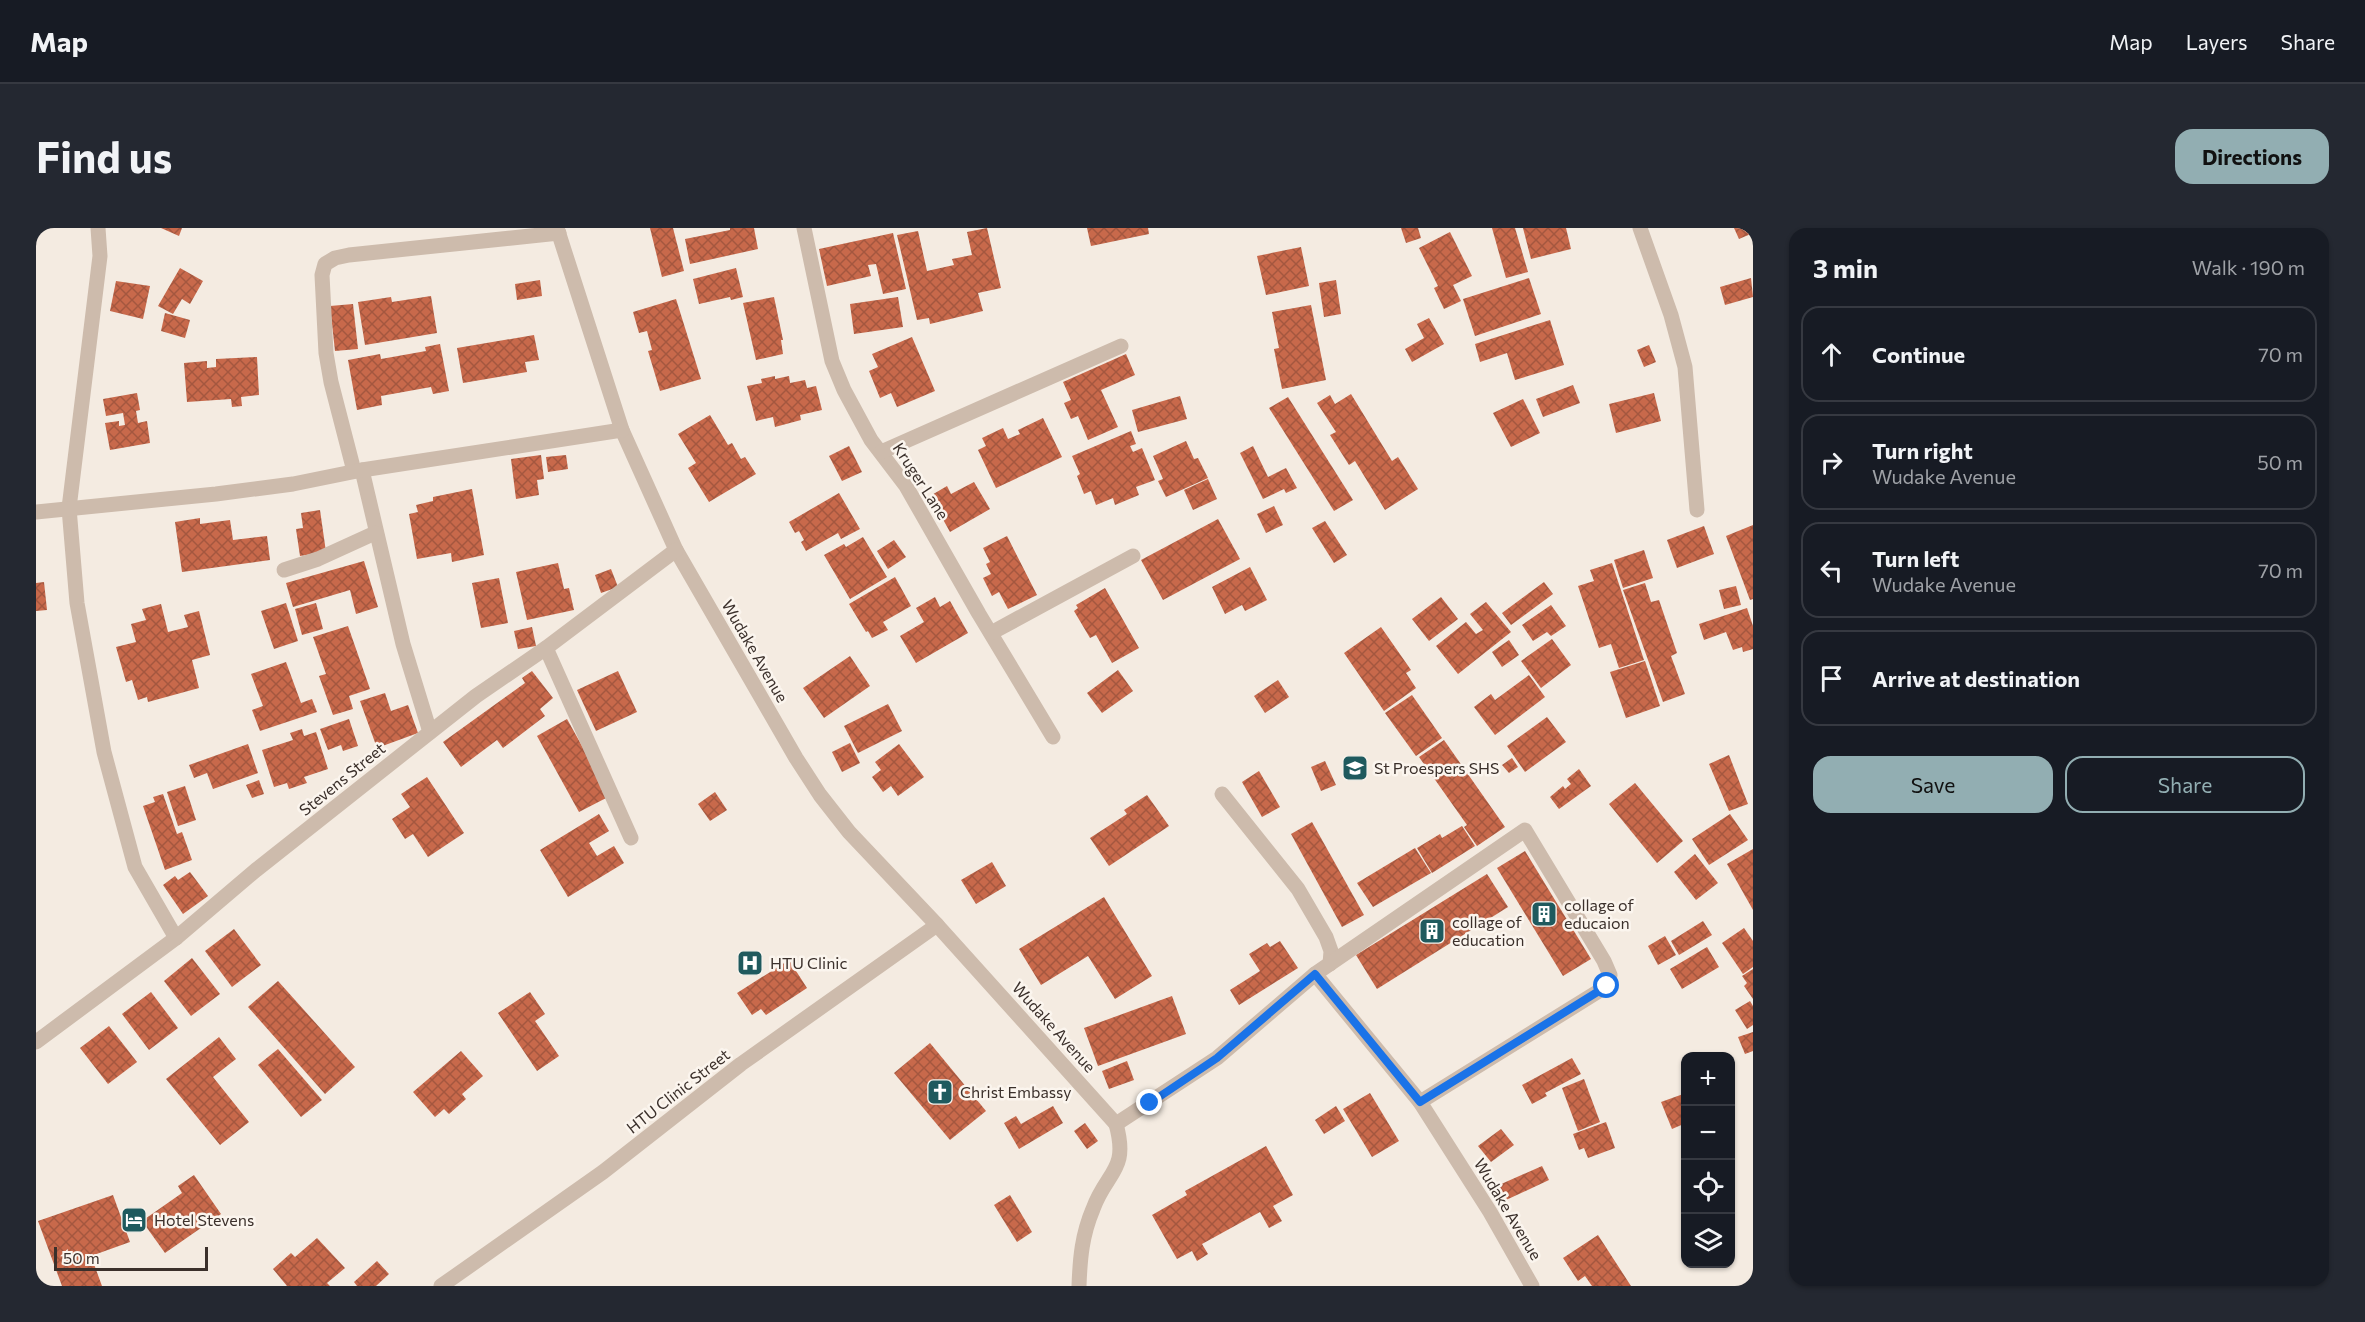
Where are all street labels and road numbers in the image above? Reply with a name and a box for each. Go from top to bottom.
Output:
street label: Kruger Lane [890,439,953,523]
street label: Wudake Avenue [718,596,792,705]
street label: Stevens Street [295,738,389,819]
street label: Wudake Avenue [1009,977,1100,1076]
street label: HTU Clinic Street [622,1044,733,1137]
street label: Wudake Avenue [1471,1154,1546,1263]

